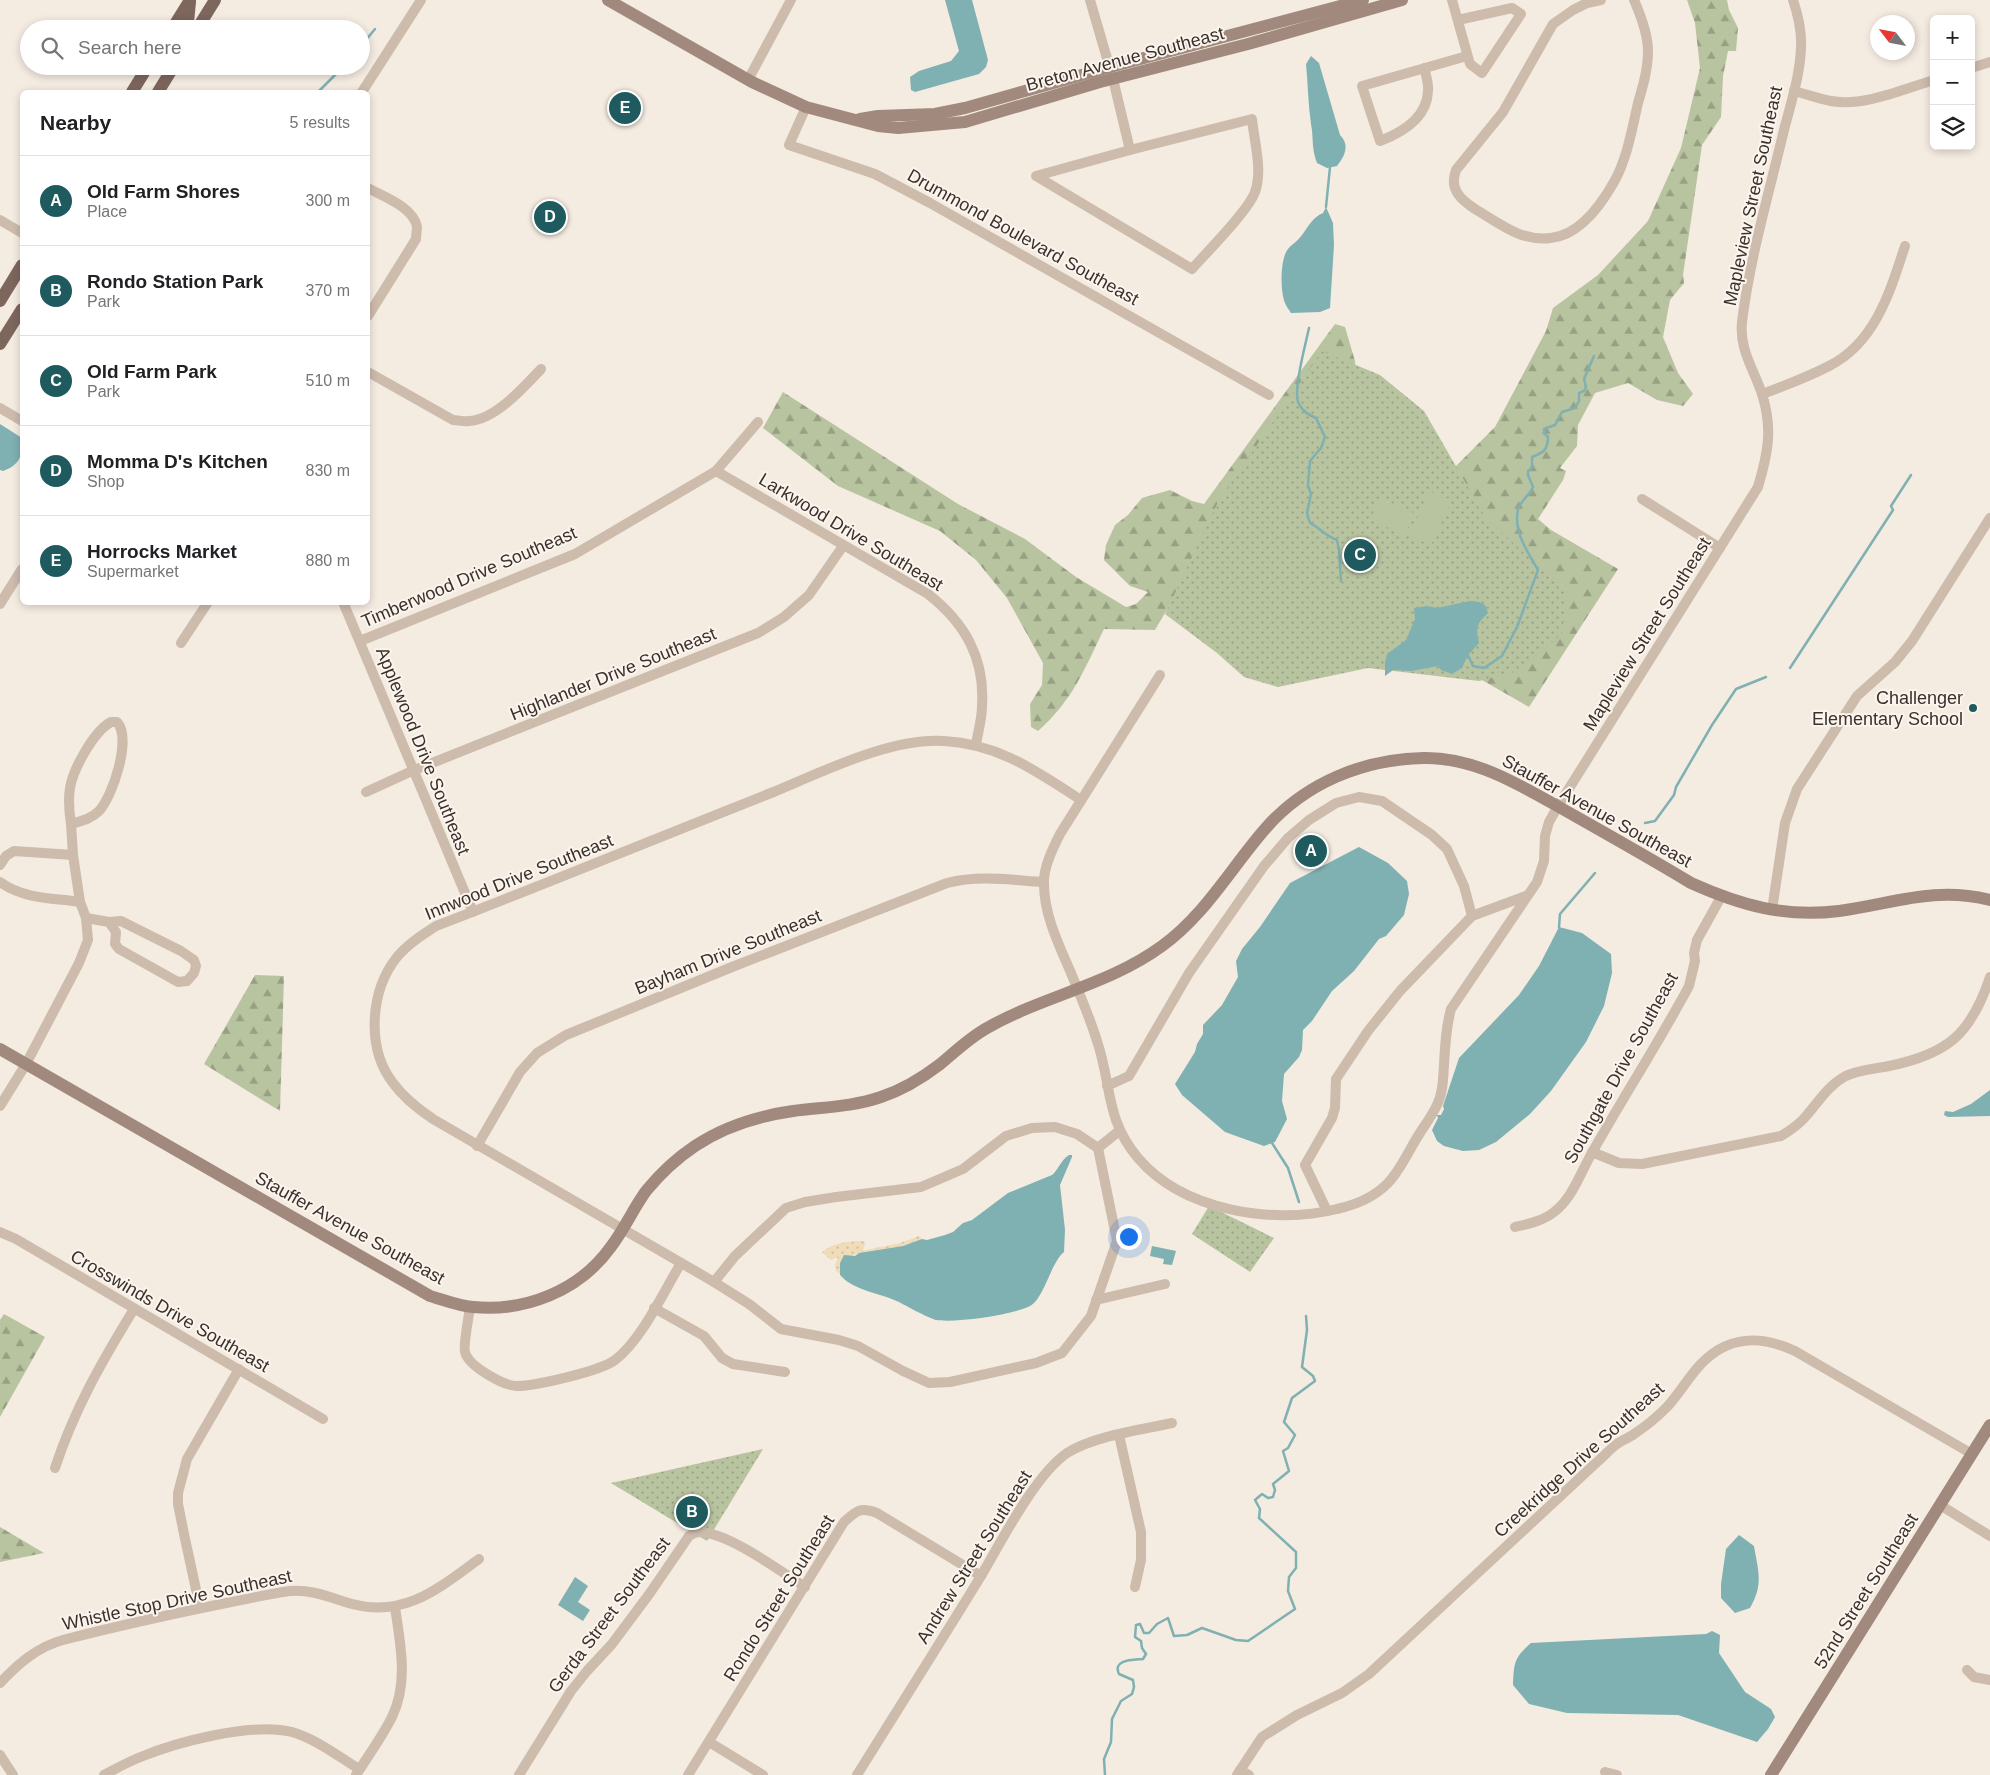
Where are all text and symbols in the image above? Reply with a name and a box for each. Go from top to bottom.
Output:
north arrow [1870,15,1915,60]
map controls [1930,15,1975,150]
button: + [1930,15,1975,60]
search box [20,20,370,75]
street label: Breton Avenue Southeast [1024,23,1226,95]
icon: search [38,34,66,62]
text: Search here [78,37,182,58]
button: − [1930,60,1975,105]
street label: Mapleview Street Southeast [1720,84,1786,308]
pin: E [609,89,641,127]
button: layers [1930,105,1975,150]
text: Nearby [40,111,111,134]
text: 5 results [290,114,350,131]
street label: Drummond Boulevard Southeast [904,165,1142,309]
text: Old Farm Shores [87,181,240,202]
text: A [50,192,62,209]
text: 300 m [306,192,350,209]
pin: D [534,198,566,236]
text: Place [87,203,127,220]
text: Rondo Station Park [87,271,263,292]
text: B [50,282,62,299]
text: 370 m [306,282,350,299]
text: Park [87,293,120,310]
text: Old Farm Park [87,361,217,382]
text: C [50,372,62,389]
text: 510 m [306,372,350,389]
text: Park [87,383,120,400]
text: Momma D's Kitchen [87,451,268,472]
text: D [50,462,62,479]
text: 830 m [306,462,350,479]
street label: Larkwood Drive Southeast [755,469,947,595]
text: Shop [87,473,124,490]
street label: Timberwood Drive Southeast [359,523,579,631]
street label: Mapleview Street Southeast [1579,534,1715,734]
pin: C [1344,536,1376,574]
text: Horrocks Market [87,541,237,562]
text: E [51,552,61,569]
text: 880 m [306,552,350,569]
text: Supermarket [87,563,179,580]
street label: Highlander Drive Southeast [507,623,719,725]
street label: Applewood Drive Southeast [372,644,474,858]
place label: Challenger Elementary School [1812,688,1963,729]
marker: Challenger Elementary School [1967,702,1979,714]
street label: Stauffer Avenue Southeast [1499,750,1695,872]
street label: Innwood Drive Southeast [422,830,616,924]
pin: A [1295,832,1327,870]
street label: Bayham Drive Southeast [632,905,824,999]
street label: Southgate Drive Southeast [1560,969,1682,1167]
street label: Stauffer Avenue Southeast [252,1167,448,1289]
your location [1116,1224,1142,1250]
street label: Crosswinds Drive Southeast [67,1246,273,1376]
street label: Creekridge Drive Southeast [1490,1379,1668,1541]
street label: Andrew Street Southeast [912,1467,1036,1647]
pin: B [676,1493,708,1531]
street label: 52nd Street Southeast [1810,1510,1922,1672]
street label: Rondo Street Southeast [720,1511,838,1685]
street label: Gerda Street Southeast [544,1533,674,1697]
street label: Whistle Stop Drive Southeast [60,1566,294,1634]

